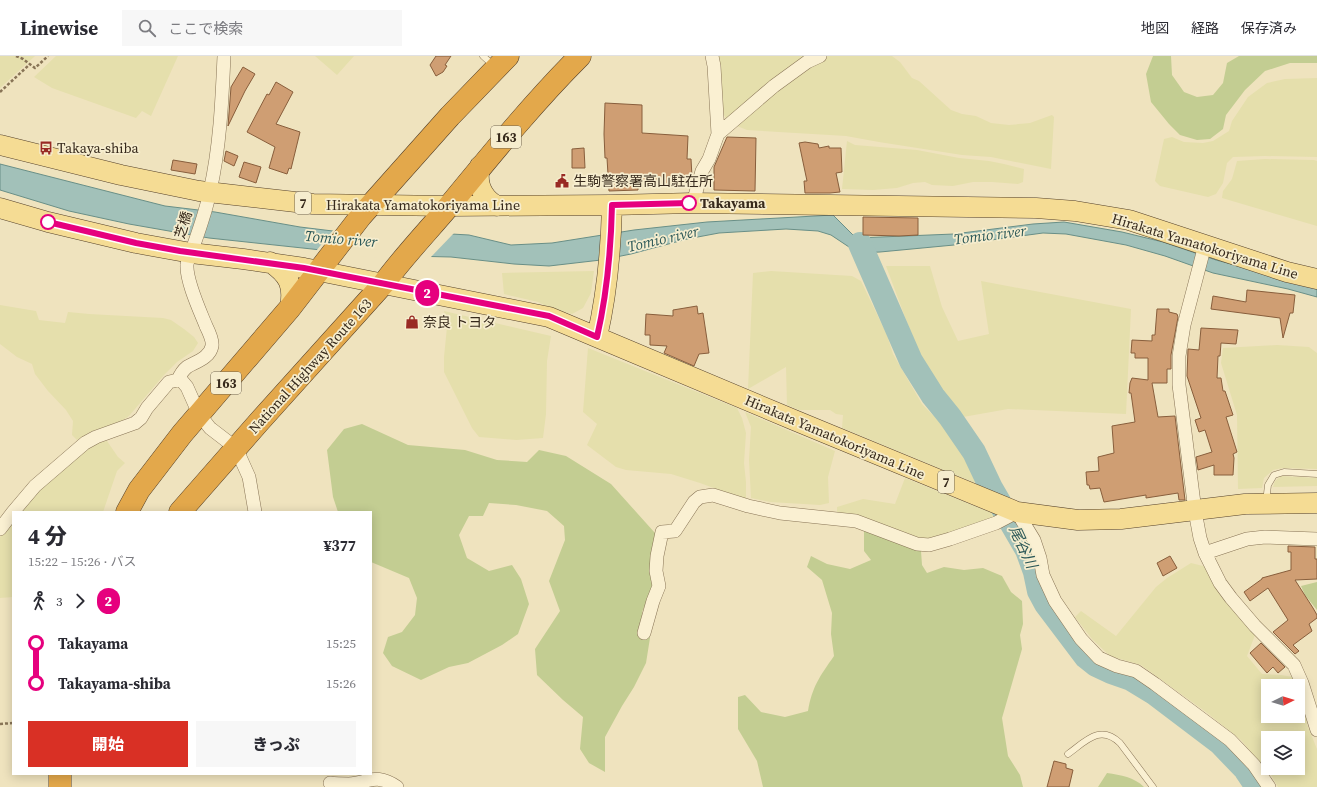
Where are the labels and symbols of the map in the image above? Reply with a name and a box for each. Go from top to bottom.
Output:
road number: 163 [491,126,521,148]
place label: Takaya-shiba [57,138,140,158]
bus stop icon: Takaya-shiba [38,140,54,156]
place label: 生駒警察署高山駐在所 [573,171,713,191]
public building icon: 生駒警察署高山駐在所 [554,173,570,189]
road number: 7 [295,192,311,214]
place label: Takayama [700,193,766,213]
street label: Hirakata Yamatokoriyama Line [326,195,520,215]
marker: Takayama [681,195,697,211]
street label: Hirakata Yamatokoriyama Line [1109,208,1301,284]
street label: 芝橋 [169,209,197,241]
unlabelled marker [40,214,56,230]
water label: Tomio river [625,220,702,257]
water label: Tomio river [953,220,1028,249]
water label: Tomio river [304,225,379,252]
line badge: 2 [414,280,440,306]
street label: National Highway Route 163 [244,294,376,438]
place label: 奈良 トヨタ [423,312,496,332]
shop icon: 奈良 トヨタ [404,314,420,330]
road number: 163 [211,372,241,394]
street label: Hirakata Yamatokoriyama Line [742,390,928,484]
road number: 7 [938,471,954,493]
water label: 尾谷川 [1004,522,1043,573]
north arrow [1261,679,1305,723]

